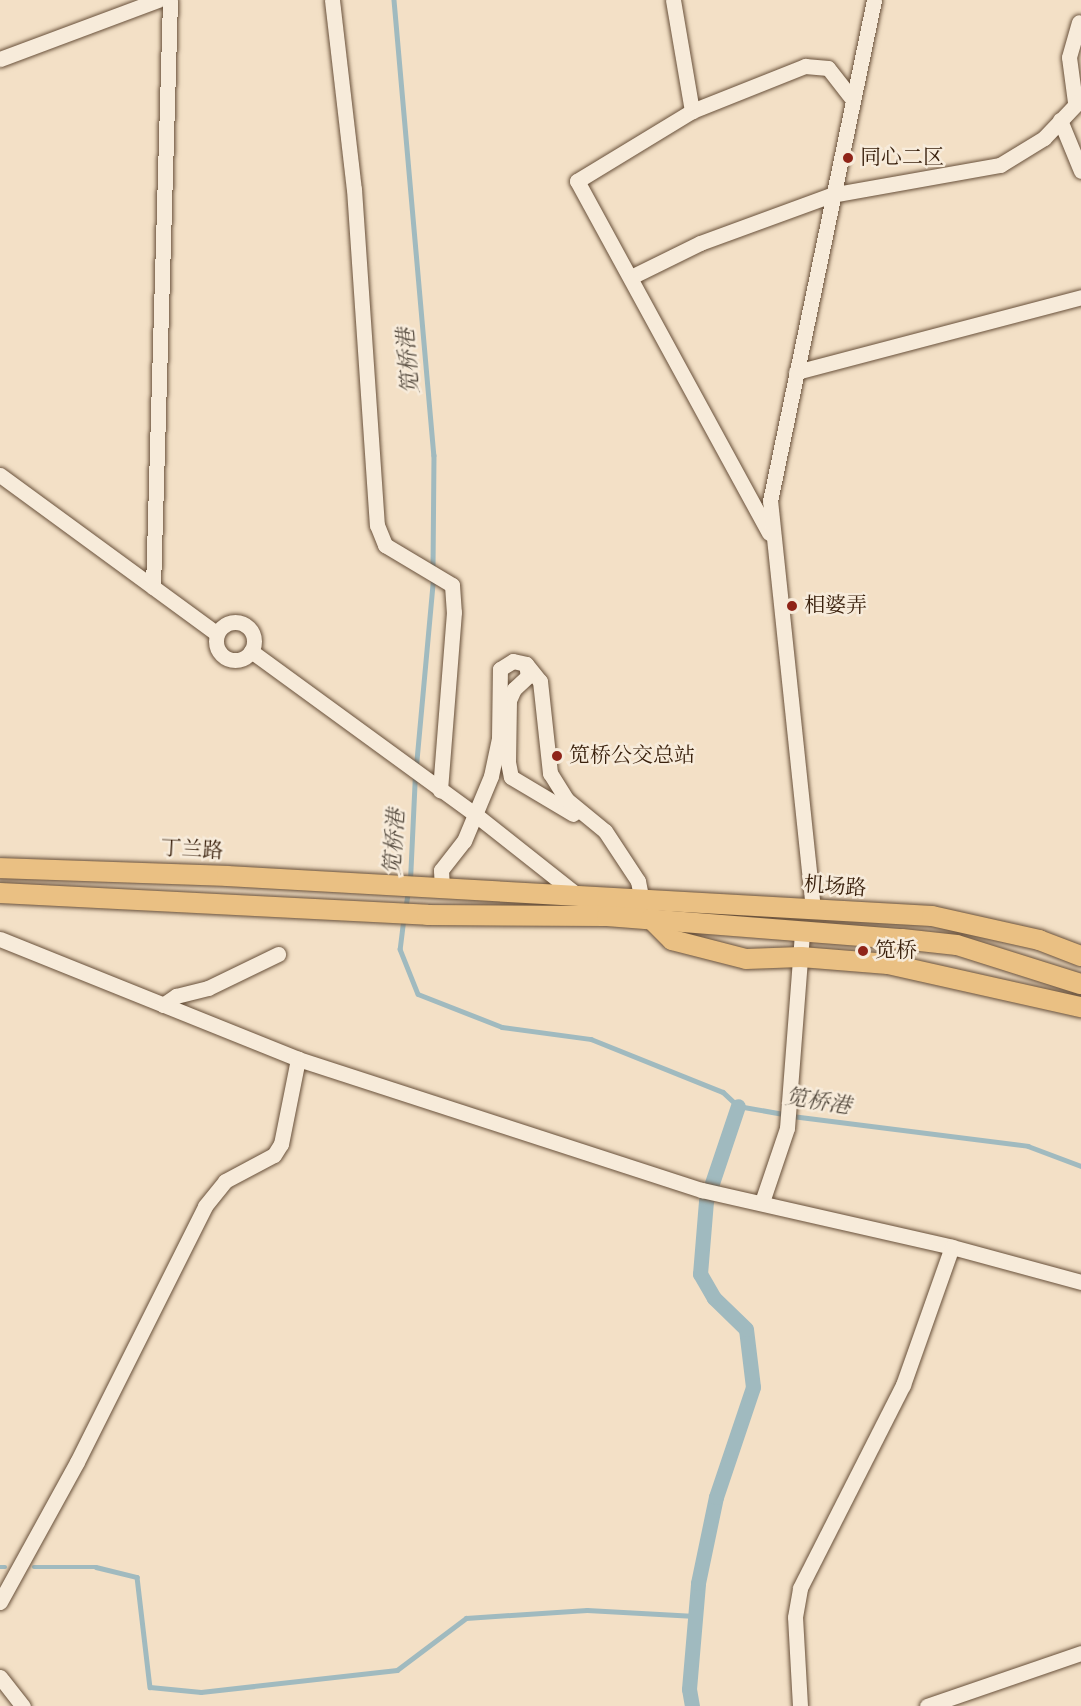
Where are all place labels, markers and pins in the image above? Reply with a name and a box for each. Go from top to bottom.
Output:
place label: 同心二区 [860,145,944,171]
marker: 同心二区 [841,151,855,165]
place label: 相婆弄 [804,593,867,619]
marker: 相婆弄 [785,599,799,613]
place label: 笕桥公交总站 [569,743,695,769]
marker: 笕桥公交总站 [550,749,564,763]
place label: 笕桥 [875,938,917,964]
marker: 笕桥 [856,944,870,958]

